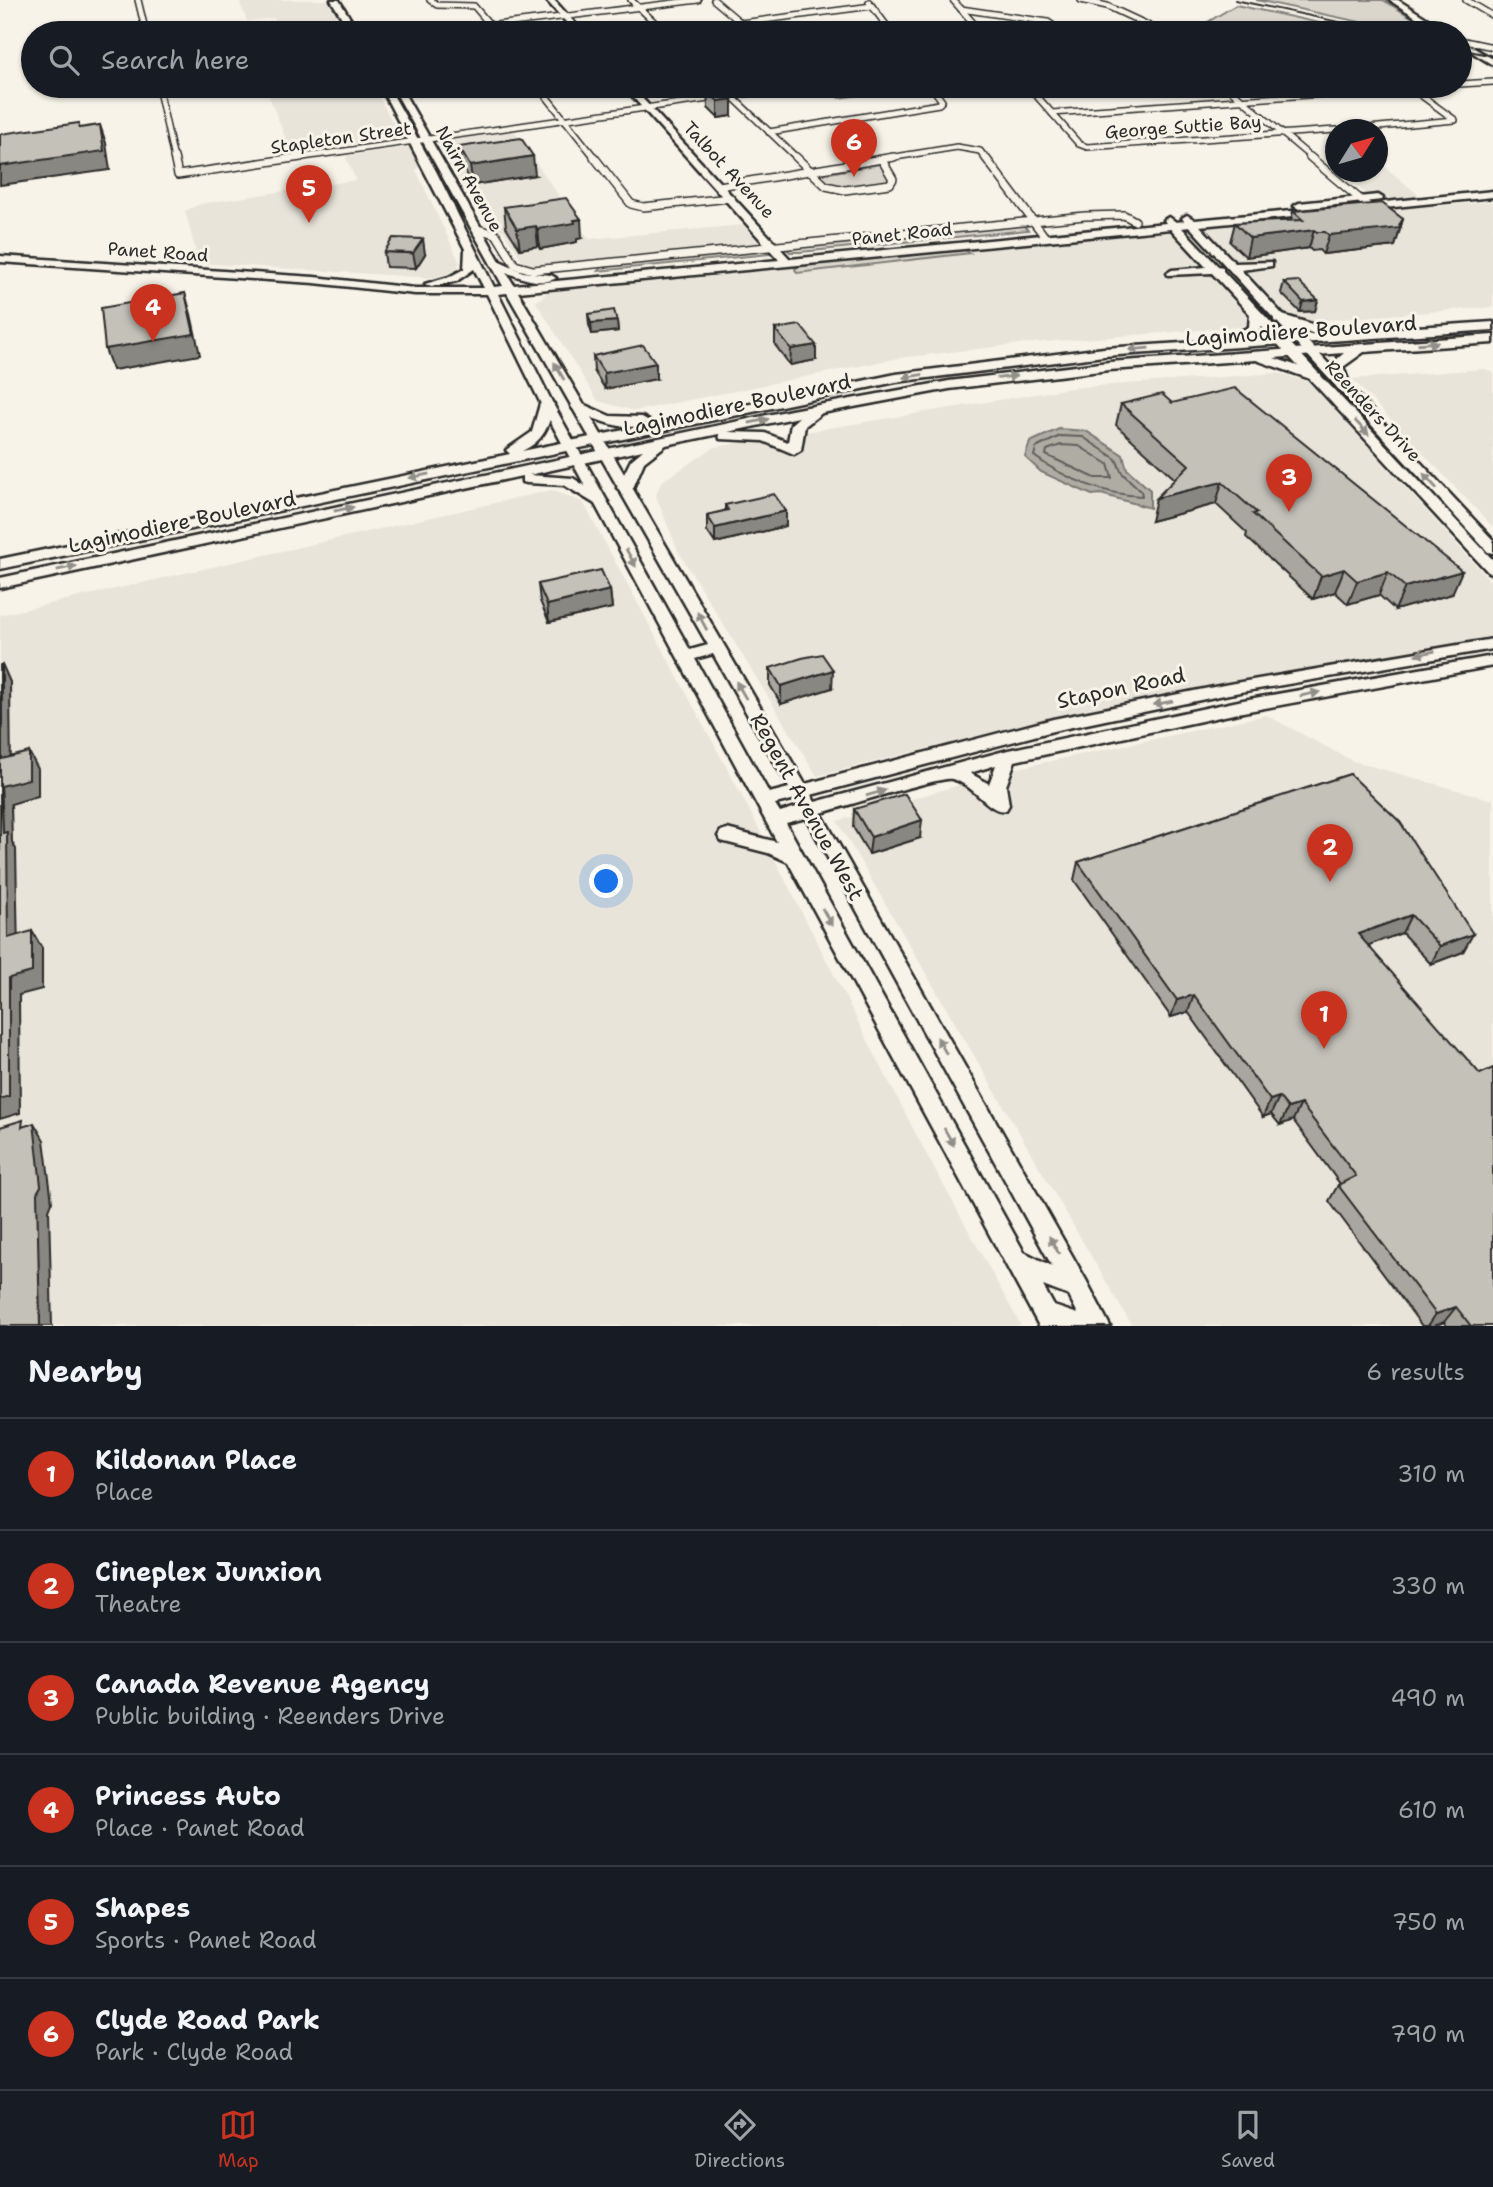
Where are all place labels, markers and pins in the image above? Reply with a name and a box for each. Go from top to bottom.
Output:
pin: 6 [831,119,877,177]
pin: 5 [286,165,332,223]
pin: 4 [130,284,176,342]
pin: 3 [1266,454,1312,512]
pin: 2 [1307,824,1353,882]
pin: 1 [1301,991,1347,1049]

